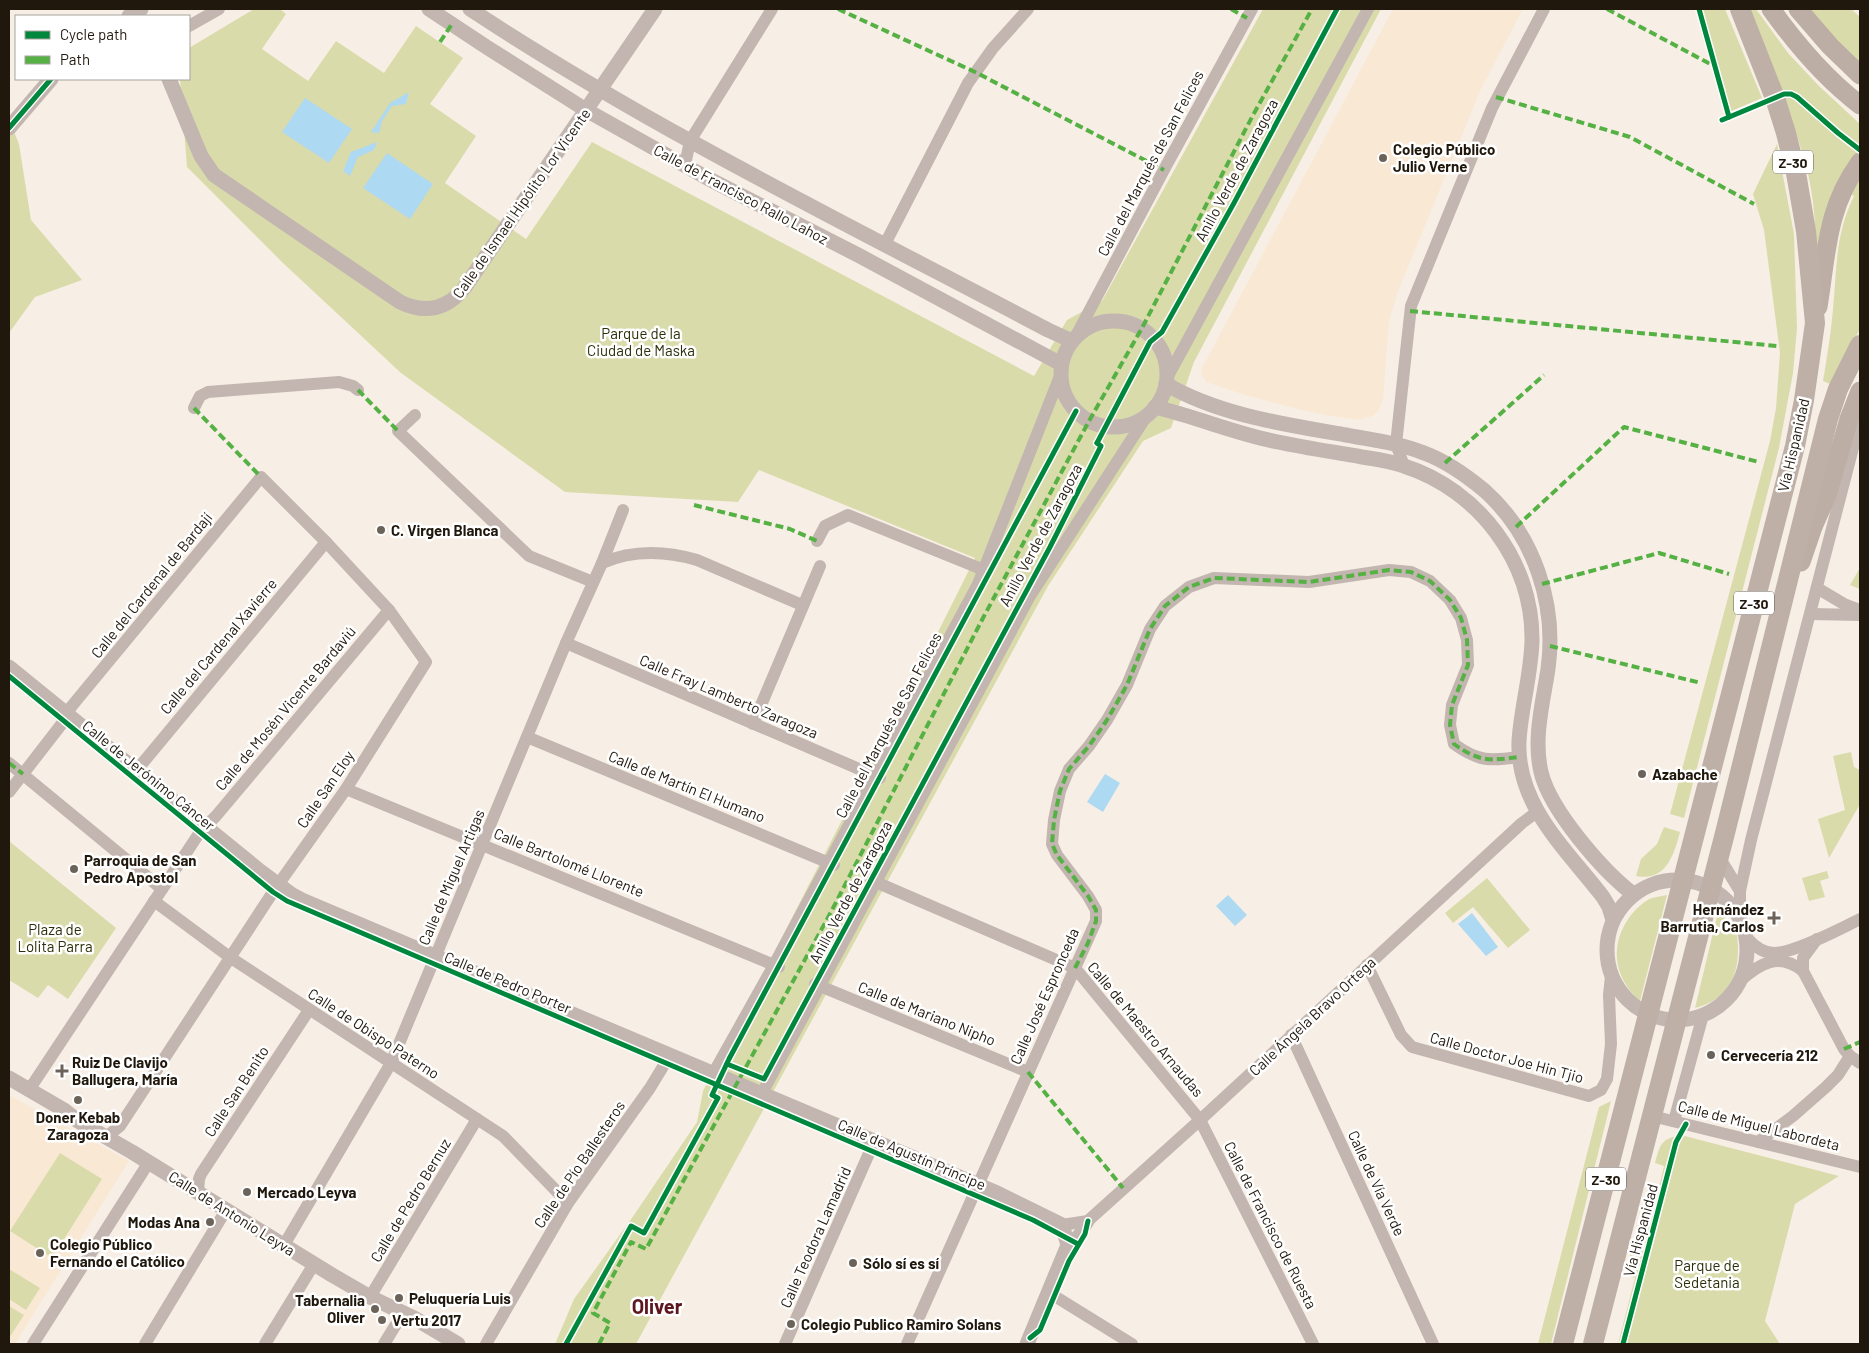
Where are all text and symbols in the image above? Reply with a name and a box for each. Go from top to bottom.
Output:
legend [15,15,190,80]
text: Cycle path [60,25,127,43]
text: Path [60,50,90,68]
street label: Calle del Marqués de San Felices [1093,67,1207,259]
street label: Anillo Verde de Zaragoza [1191,96,1281,244]
street label: Calle de Ismael Hipólito Lor Vicente [448,105,594,301]
street label: Calle de Francisco Rallo Lahoz [651,140,832,248]
place label: Colegio Público Julio Verne [1393,140,1495,175]
road number: Z-30 [1773,150,1813,173]
marker: Colegio Público Julio Verne [1377,152,1389,164]
park label: Parque de la Ciudad de Maska [587,324,695,359]
street label: Vía Hispanidad [1773,396,1813,494]
street label: Anillo Verde de Zaragoza [995,461,1085,609]
street label: Calle del Cardenal de Bardají [87,509,215,661]
place label: C. Virgen Blanca [391,521,499,539]
marker: C. Virgen Blanca [375,524,387,536]
street label: Calle del Cardenal Xavierre [156,574,280,718]
road number: Z-30 [1734,592,1774,614]
street label: Calle de Mosén Vicente Bardaviú [211,622,359,794]
street label: Calle del Marqués de San Felices [831,629,945,821]
street label: Calle Fray Lamberto Zaragoza [637,650,821,742]
street label: Calle de Jerónimo Cáncer [79,716,219,834]
street label: Calle de Martín El Humano [606,746,768,826]
street label: Calle San Eloy [293,747,357,831]
place label: Azabache [1652,765,1718,783]
marker: Azabache [1636,768,1648,780]
street label: Calle de Miguel Artigas [414,806,488,948]
street label: Anillo Verde de Zaragoza [805,818,895,966]
street label: Calle Bartolomé Llorente [491,824,647,900]
place label: Parroquia de San Pedro Apostol [84,851,197,886]
marker: Parroquia de San Pedro Apostol [68,863,80,875]
place label: Hernández Barrutia, Carlos [1660,900,1764,935]
marker: Hernández Barrutia, Carlos [1768,912,1780,924]
park label: Plaza de Lolita Parra [17,920,93,955]
street label: Calle José Espronceda [1006,925,1082,1067]
street label: Calle de Pedro Porter [442,947,575,1017]
street label: Calle Ángela Bravo Ortega [1245,953,1379,1079]
street label: Calle de Maestro Arnaudas [1084,958,1208,1100]
street label: Calle de Mariano Nipho [856,977,998,1049]
street label: Calle de Obispo Paterno [305,984,443,1082]
street label: Calle Doctor Joe Hin Tjio [1428,1028,1586,1086]
street label: Calle San Benito [200,1042,272,1140]
place label: Cervecería 212 [1721,1046,1818,1064]
marker: Cervecería 212 [1705,1049,1717,1061]
place label: Ruiz De Clavijo Ballugera, María [72,1053,178,1088]
marker: Ruiz De Clavijo Ballugera, María [56,1065,68,1077]
marker: Doner Kebab Zaragoza [72,1094,84,1106]
street label: Calle de Miguel Labordeta [1676,1096,1842,1154]
street label: Calle de Pío Ballesteros [530,1097,628,1231]
place label: Doner Kebab Zaragoza [36,1108,120,1143]
street label: Calle de Agustín Príncipe [835,1115,989,1193]
street label: Calle de Vía Verde [1345,1127,1409,1239]
street label: Calle de Pedro Bernuz [366,1135,454,1265]
street label: Calle de Francisco de Ruesta [1221,1138,1321,1312]
street label: Calle Teodora Lamadrid [776,1164,854,1310]
street label: Calle de Antonio Leyva [166,1167,298,1259]
road number: Z-30 [1586,1168,1626,1190]
street label: Vía Hispanidad [1619,1182,1661,1278]
place label: Mercado Leyva [257,1183,357,1201]
marker: Mercado Leyva [241,1186,253,1198]
place label: Modas Ana [128,1213,200,1231]
marker: Modas Ana [204,1216,216,1228]
place label: Colegio Público Fernando el Católico [50,1235,185,1270]
marker: Colegio Público Fernando el Católico [34,1247,46,1259]
place label: Sólo sí es sí [863,1254,939,1272]
park label: Parque de Sedetania [1674,1256,1740,1291]
marker: Sólo sí es sí [847,1257,859,1269]
place label: Peluquería Luis [409,1289,511,1307]
place label: Tabernalia Oliver [295,1291,365,1326]
marker: Peluquería Luis [393,1292,405,1304]
district label: Oliver [632,1294,683,1318]
marker: Tabernalia Oliver [369,1303,381,1315]
place label: Vertu 2017 [392,1311,461,1329]
marker: Vertu 2017 [376,1314,388,1326]
place label: Colegio Publico Ramiro Solans [801,1315,1002,1333]
marker: Colegio Publico Ramiro Solans [785,1318,797,1330]

